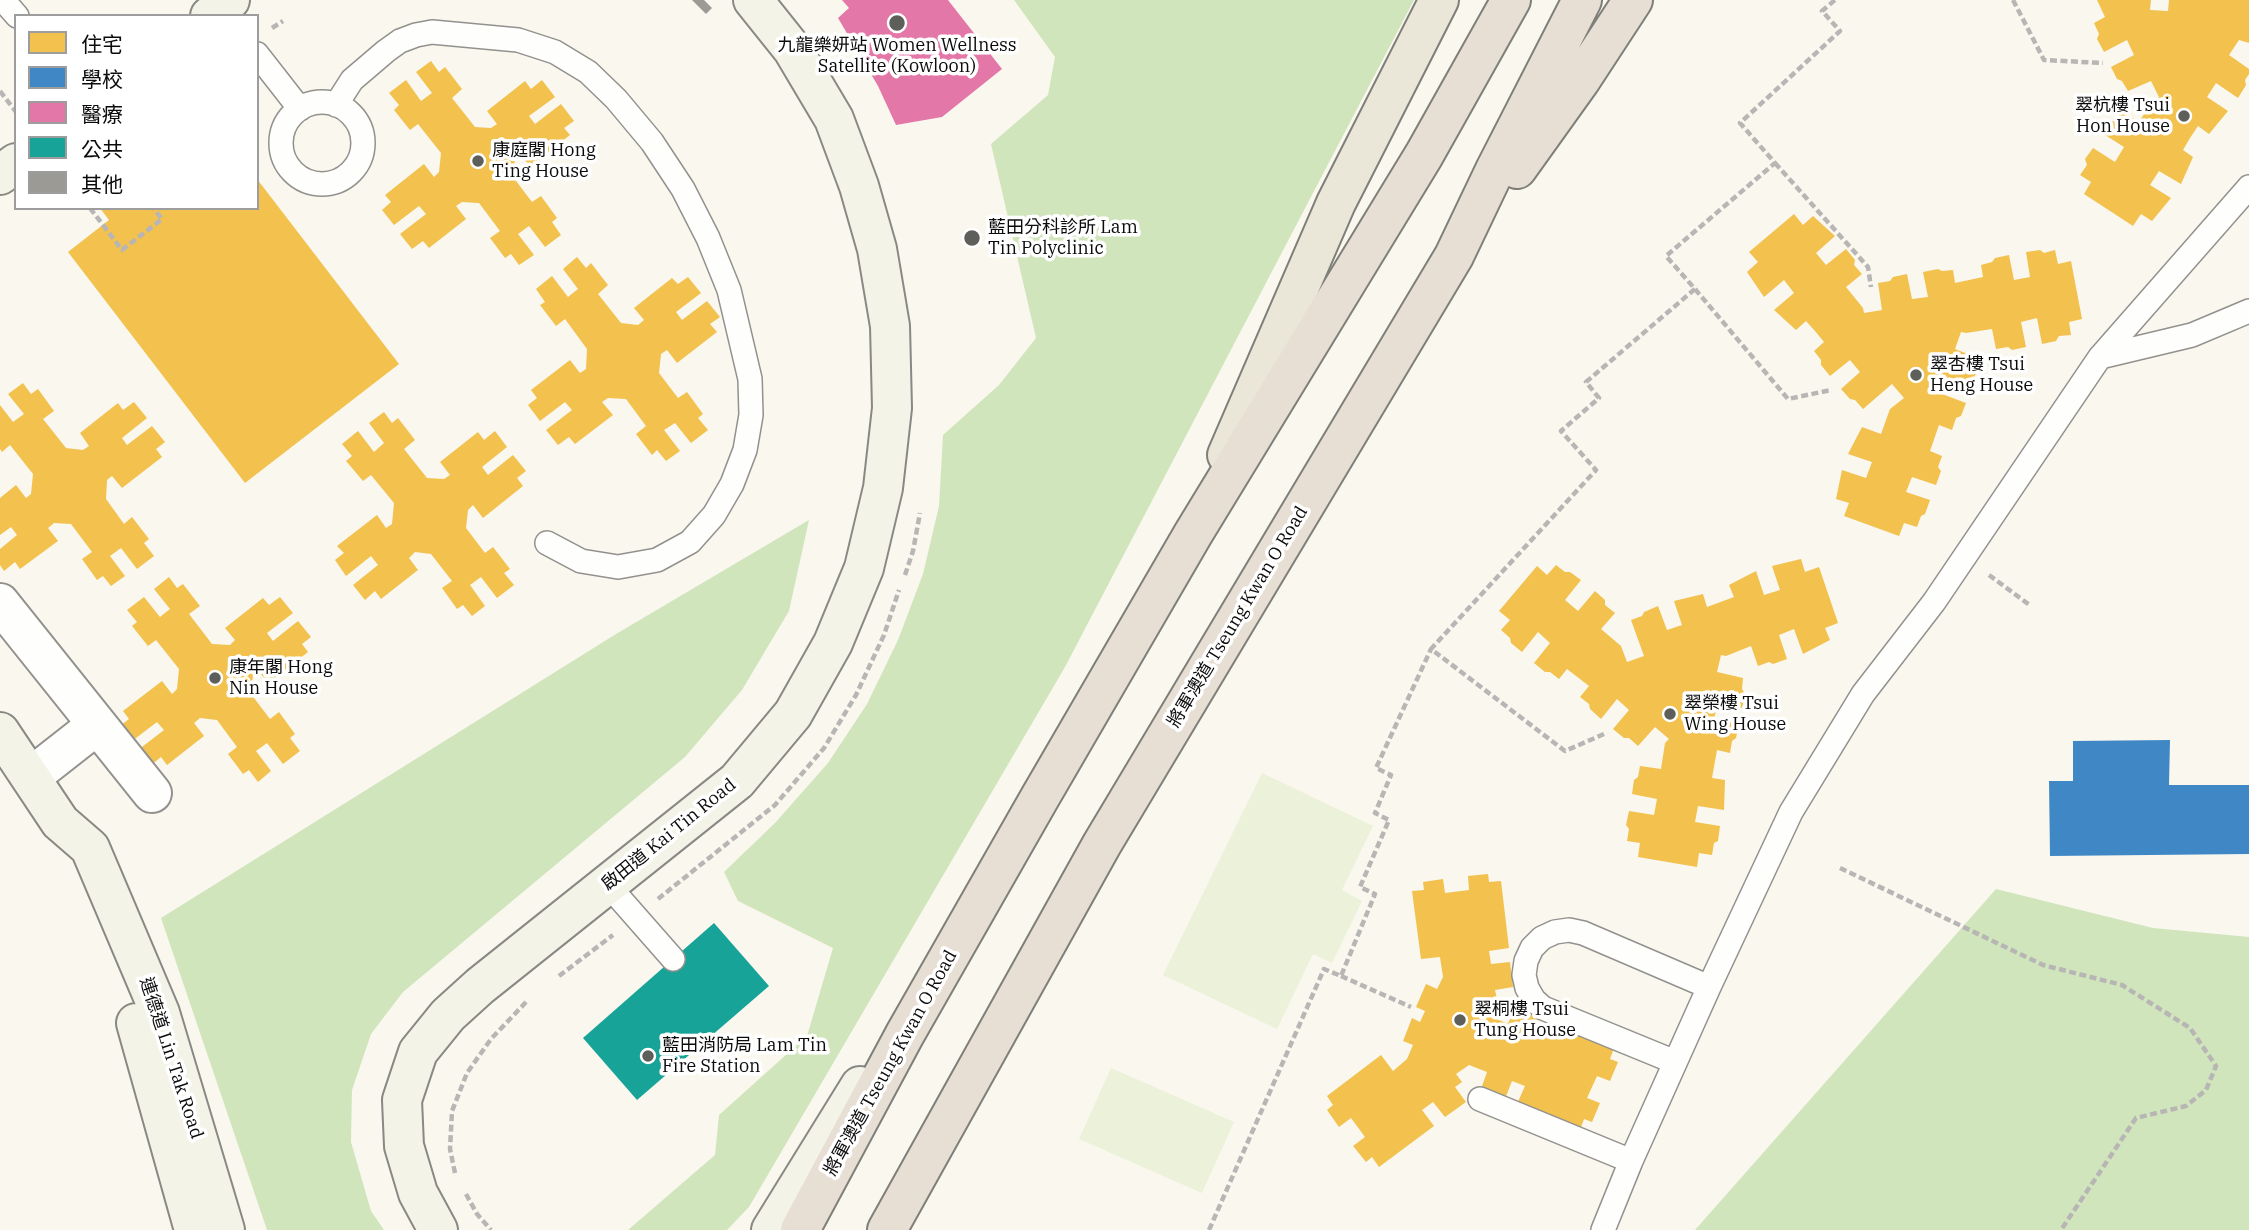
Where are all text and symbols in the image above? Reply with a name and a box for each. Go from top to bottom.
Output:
marker: 九龍樂妍站 Women Wellness Satellite (Kowloon) [887,13,907,33]
legend [14,14,259,210]
text: 住宅 [81,30,123,58]
place label: 九龍樂妍站 Women Wellness Satellite (Kowloon) [777,35,1017,78]
text: 學校 [81,65,123,93]
place label: 翠杭樓 Tsui Hon House [2075,95,2170,138]
text: 醫療 [81,100,123,128]
marker: 翠杭樓 Tsui Hon House [2176,108,2192,124]
text: 公共 [81,135,123,163]
place label: 康庭閣 Hong Ting House [492,140,596,182]
marker: 康庭閣 Hong Ting House [470,153,486,169]
text: 其他 [81,170,123,198]
place label: 藍田分科診所 Lam Tin Polyclinic [988,217,1138,260]
marker: 藍田分科診所 Lam Tin Polyclinic [962,228,982,248]
place label: 翠杏樓 Tsui Heng House [1930,354,2033,396]
marker: 翠杏樓 Tsui Heng House [1908,367,1924,383]
street label: 將軍澳道 Tseung Kwan O Road [1163,503,1313,731]
place label: 康年閣 Hong Nin House [229,657,333,700]
marker: 康年閣 Hong Nin House [207,670,223,686]
place label: 翠榮樓 Tsui Wing House [1684,693,1786,736]
marker: 翠榮樓 Tsui Wing House [1662,706,1678,722]
street label: 啟田道 Kai Tin Road [598,774,740,896]
street label: 將軍澳道 Tseung Kwan O Road [820,947,962,1179]
street label: 連德道 Lin Tak Road [135,974,207,1142]
place label: 翠桐樓 Tsui Tung House [1474,999,1576,1042]
marker: 翠桐樓 Tsui Tung House [1452,1012,1468,1028]
place label: 藍田消防局 Lam Tin Fire Station [662,1035,827,1078]
marker: 藍田消防局 Lam Tin Fire Station [640,1048,656,1064]

